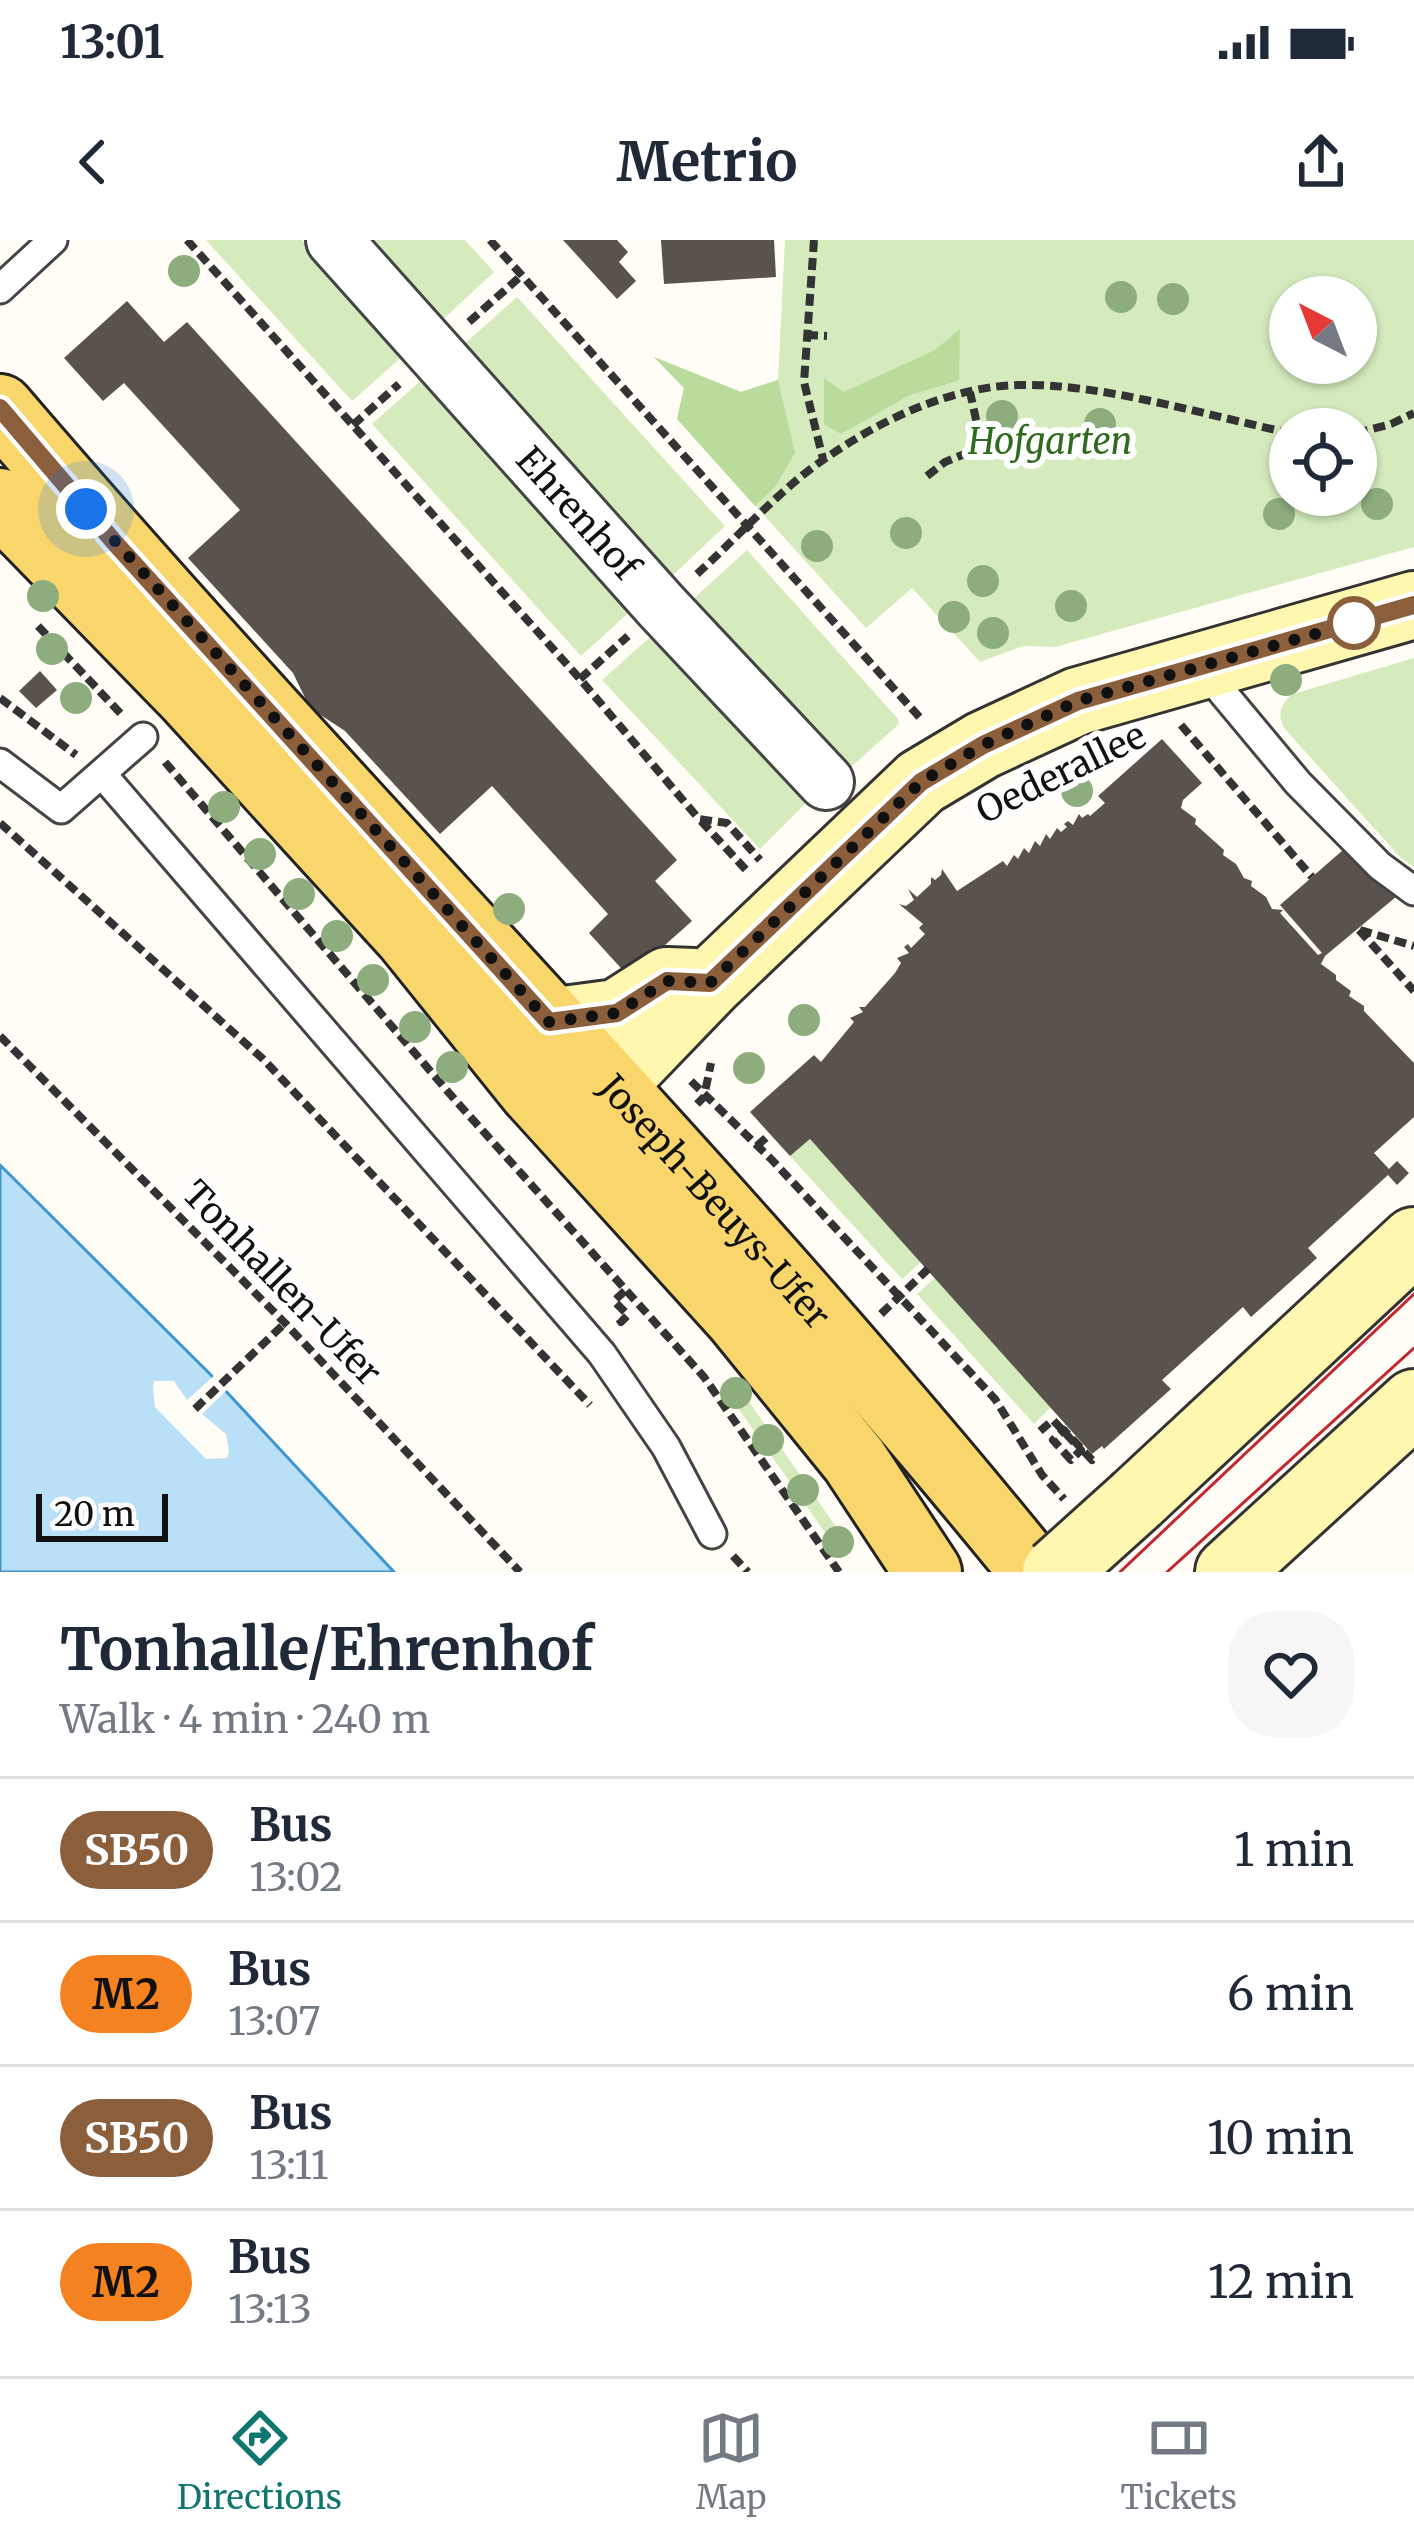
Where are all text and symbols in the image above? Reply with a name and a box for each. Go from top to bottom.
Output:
text: 13:01 [60,14,164,70]
text: Metrio [616,128,798,196]
icon: back [60,129,126,195]
icon: share [1288,129,1354,195]
north arrow [1269,276,1377,384]
map controls [1269,276,1377,516]
button: locate [1269,408,1377,516]
park label: Hofgarten [967,419,1132,464]
street label: Ehrenhof [507,437,650,590]
your location [56,479,116,539]
unlabelled marker [1329,598,1379,648]
street label: Oederallee [969,713,1153,833]
street label: Joseph-Beuys-Ufer [589,1064,840,1337]
street label: Tonhallen-Ufer [173,1171,391,1395]
scale bar [36,1488,168,1541]
text: 20 m [54,1494,135,1535]
button: heart [1228,1611,1354,1737]
text: Tonhalle/Ehrenhof [60,1614,594,1686]
text: Walk · 4 min · 240 m [60,1695,430,1744]
text: Bus [249,1797,333,1853]
text: 1 min [1234,1822,1354,1878]
text: SB50 [84,1824,189,1876]
text: 13:02 [249,1853,342,1902]
text: Bus [228,1941,311,1997]
text: 6 min [1227,1966,1354,2022]
text: M2 [92,1968,160,2020]
text: 13:07 [228,1997,320,2046]
text: Bus [249,2085,333,2141]
text: 10 min [1207,2110,1354,2166]
text: SB50 [84,2112,189,2164]
text: 13:11 [249,2141,328,2190]
text: Bus [228,2229,311,2285]
text: 12 min [1208,2254,1354,2310]
text: M2 [92,2256,160,2308]
text: 13:13 [228,2285,312,2334]
tab: Directions [177,2405,342,2518]
tab: Map [696,2405,766,2518]
tab: Tickets [1121,2405,1237,2518]

